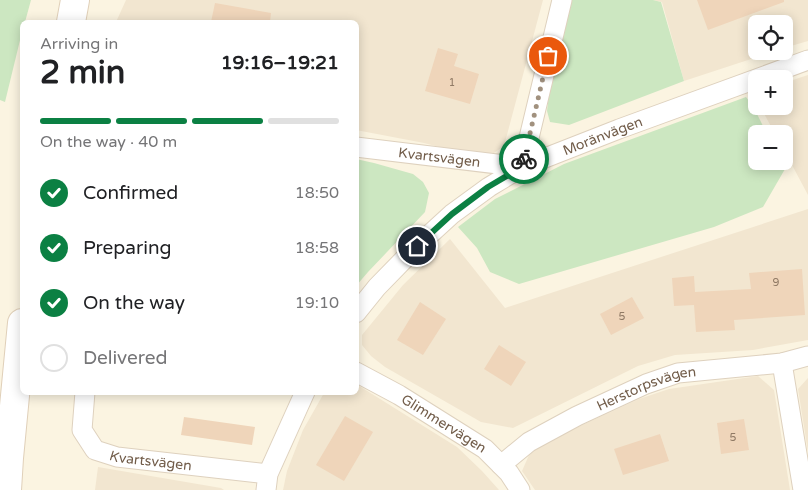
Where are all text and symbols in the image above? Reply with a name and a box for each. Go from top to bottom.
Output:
map controls [748,15,793,170]
button: locate [748,15,793,60]
text: Arriving in [40,34,118,54]
pin [527,35,569,77]
icon: bag [534,42,562,70]
text: 19:16–19:21 [221,52,339,74]
text: 2 min [40,54,125,92]
button: + [748,70,793,115]
house number: 1 [449,76,455,89]
street label: Moränvägen [560,113,645,159]
button: − [748,125,793,170]
text: On the way · 40 m [40,132,177,152]
courier [499,134,549,184]
street label: Kvartsvägen [397,144,481,170]
icon: bike [510,145,538,173]
icon: check [40,179,68,207]
text: Confirmed [83,182,178,204]
text: 18:50 [295,183,339,203]
pin [396,225,438,267]
icon: home [403,232,431,260]
icon: check [40,234,68,262]
text: Preparing [83,237,172,259]
text: 18:58 [295,238,339,258]
house number: 9 [773,276,780,289]
icon: check [40,289,68,317]
text: On the way [83,292,185,314]
text: 19:10 [295,293,339,313]
house number: 5 [619,310,626,323]
text: Delivered [83,347,168,369]
street label: Herstorpsvägen [594,363,697,414]
street label: Glimmervägen [398,390,490,456]
house number: 5 [730,431,737,444]
street label: Kvartsvägen [107,447,193,474]

